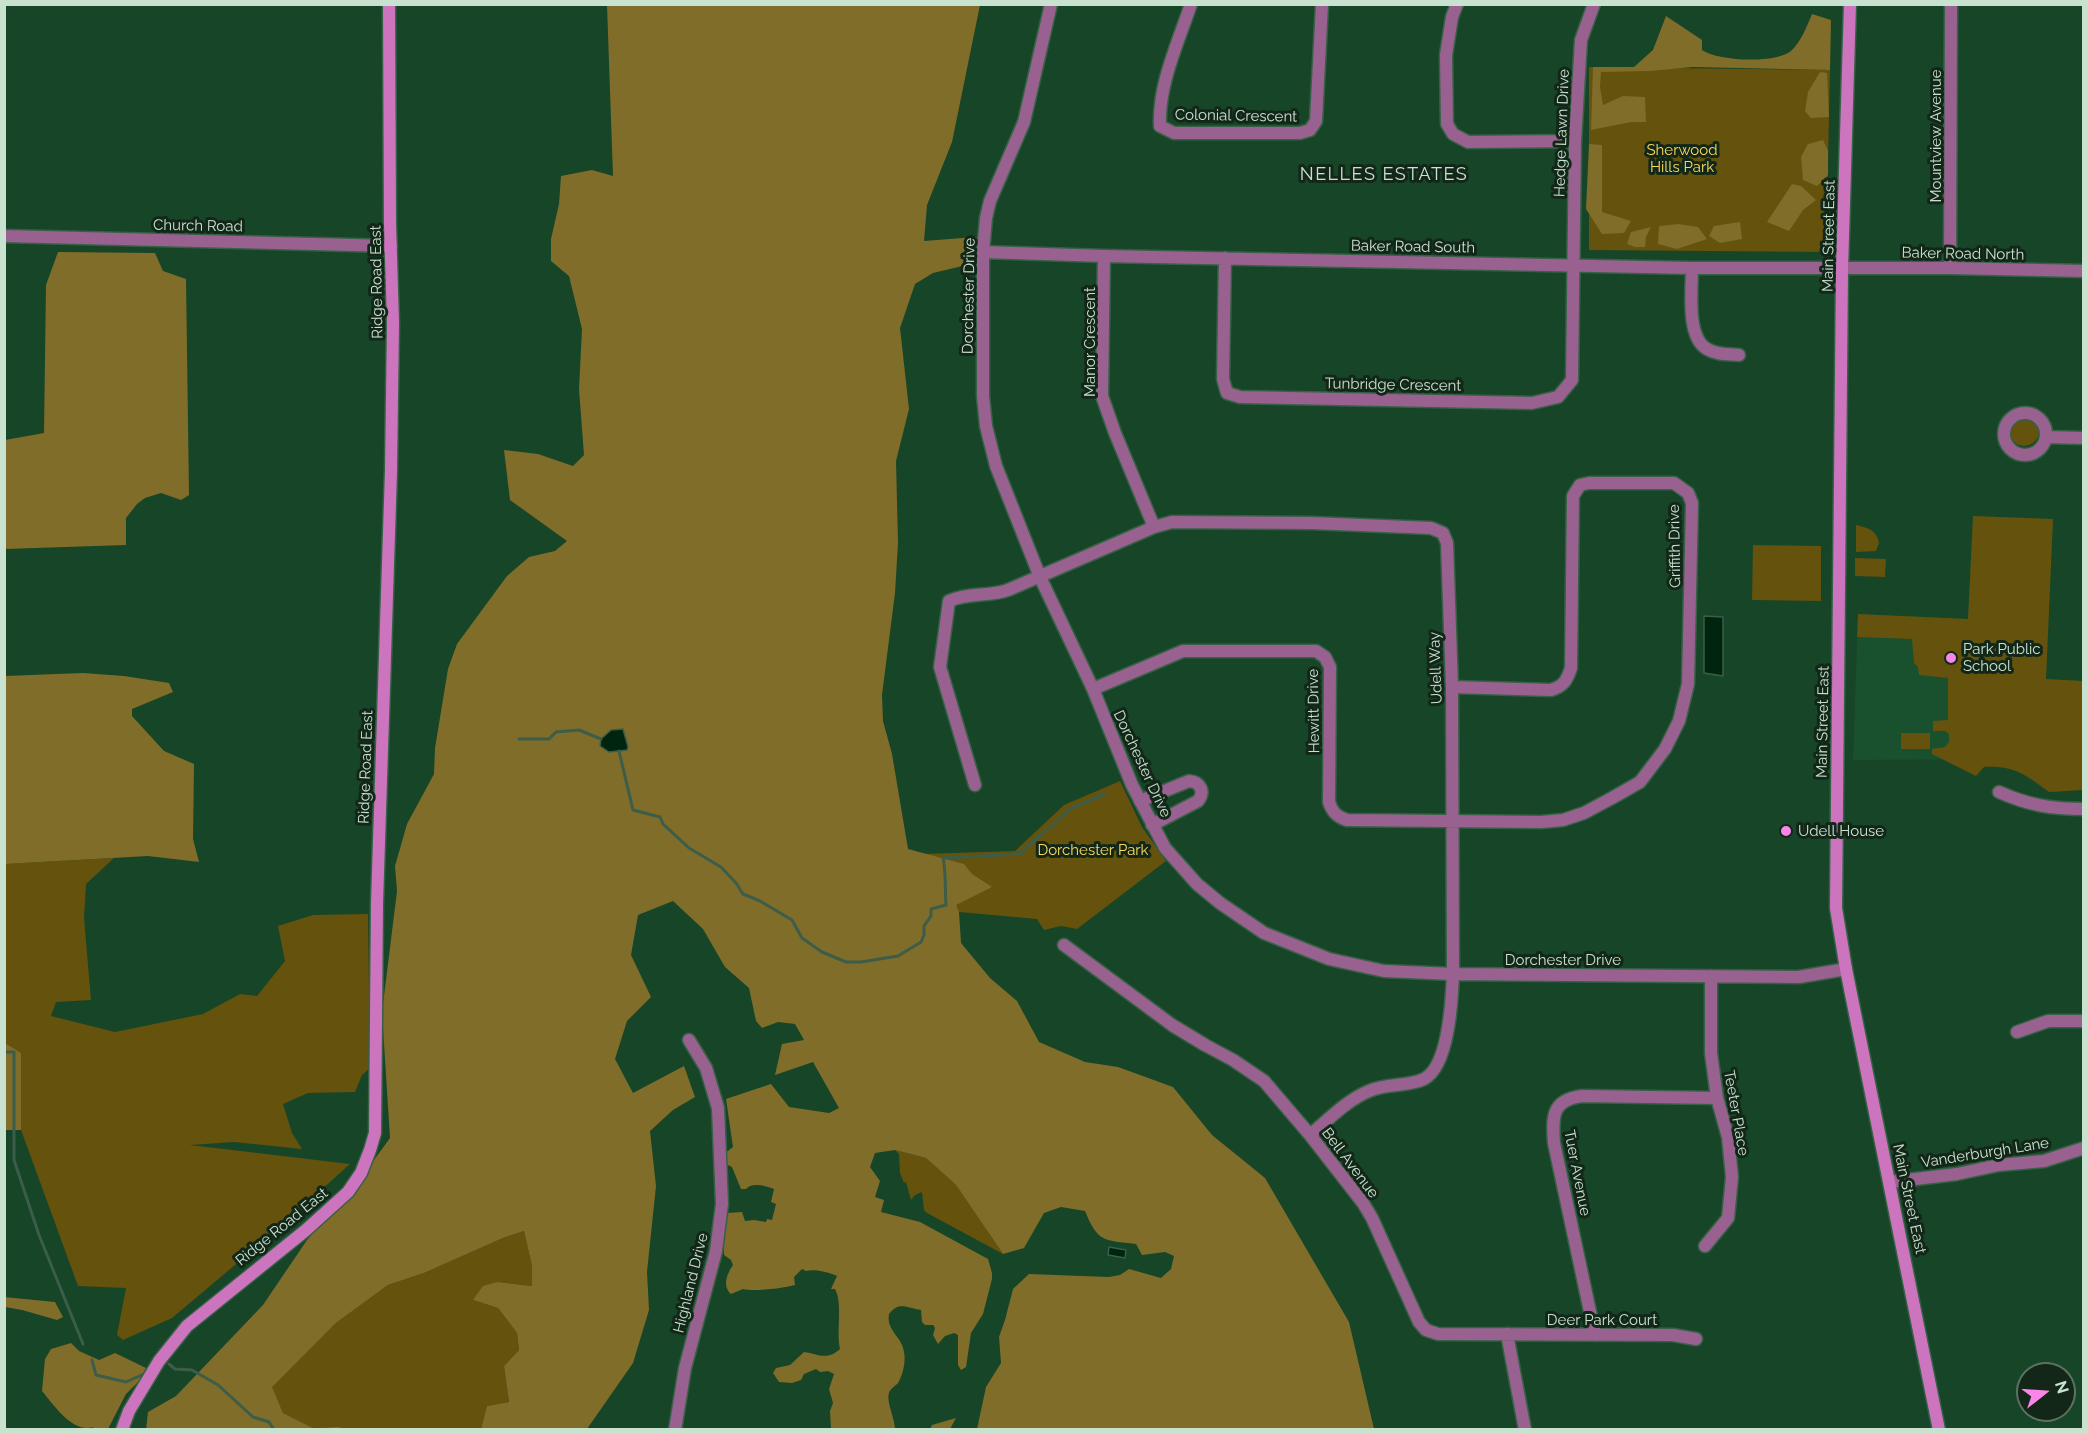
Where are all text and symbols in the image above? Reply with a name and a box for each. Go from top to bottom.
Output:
street label: Hedge Lawn Drive [1551,69,1573,197]
street label: Mountview Avenue [1927,69,1945,203]
street label: Colonial Crescent [1175,106,1297,126]
park label: Sherwood Hills Park [1646,141,1718,176]
district label: NELLES ESTATES [1300,164,1468,186]
street label: Main Street East [1819,180,1839,292]
street label: Church Road [153,216,243,236]
street label: Ridge Road East [367,225,387,339]
street label: Baker Road South [1351,237,1475,257]
street label: Dorchester Drive [959,238,979,354]
street label: Baker Road North [1901,244,2025,264]
street label: Manor Crescent [1081,287,1099,397]
street label: Tunbridge Crescent [1325,375,1461,395]
street label: Griffith Drive [1665,504,1685,588]
street label: Udell Way [1426,632,1446,704]
place label: Park Public School [1963,640,2041,675]
marker: Park Public School [1944,651,1958,665]
street label: Main Street East [1813,666,1833,778]
street label: Hewitt Drive [1304,669,1324,753]
street label: Dorchester Drive [1109,708,1175,820]
street label: Ridge Road East [355,710,377,824]
place label: Udell House [1798,822,1884,840]
marker: Udell House [1779,824,1793,838]
park label: Dorchester Park [1037,841,1149,859]
street label: Dorchester Drive [1505,951,1621,969]
street label: Teeter Place [1720,1069,1752,1157]
street label: Bell Avenue [1318,1124,1382,1202]
street label: Tuer Avenue [1560,1128,1594,1218]
street label: Vanderburgh Lane [1920,1134,2050,1172]
street label: Main Street East [1889,1142,1929,1256]
street label: Ridge Road East [232,1184,332,1270]
street label: Highland Drive [670,1231,712,1335]
street label: Deer Park Court [1547,1311,1657,1329]
north arrow [2016,1362,2076,1422]
text: N [2051,1379,2073,1396]

